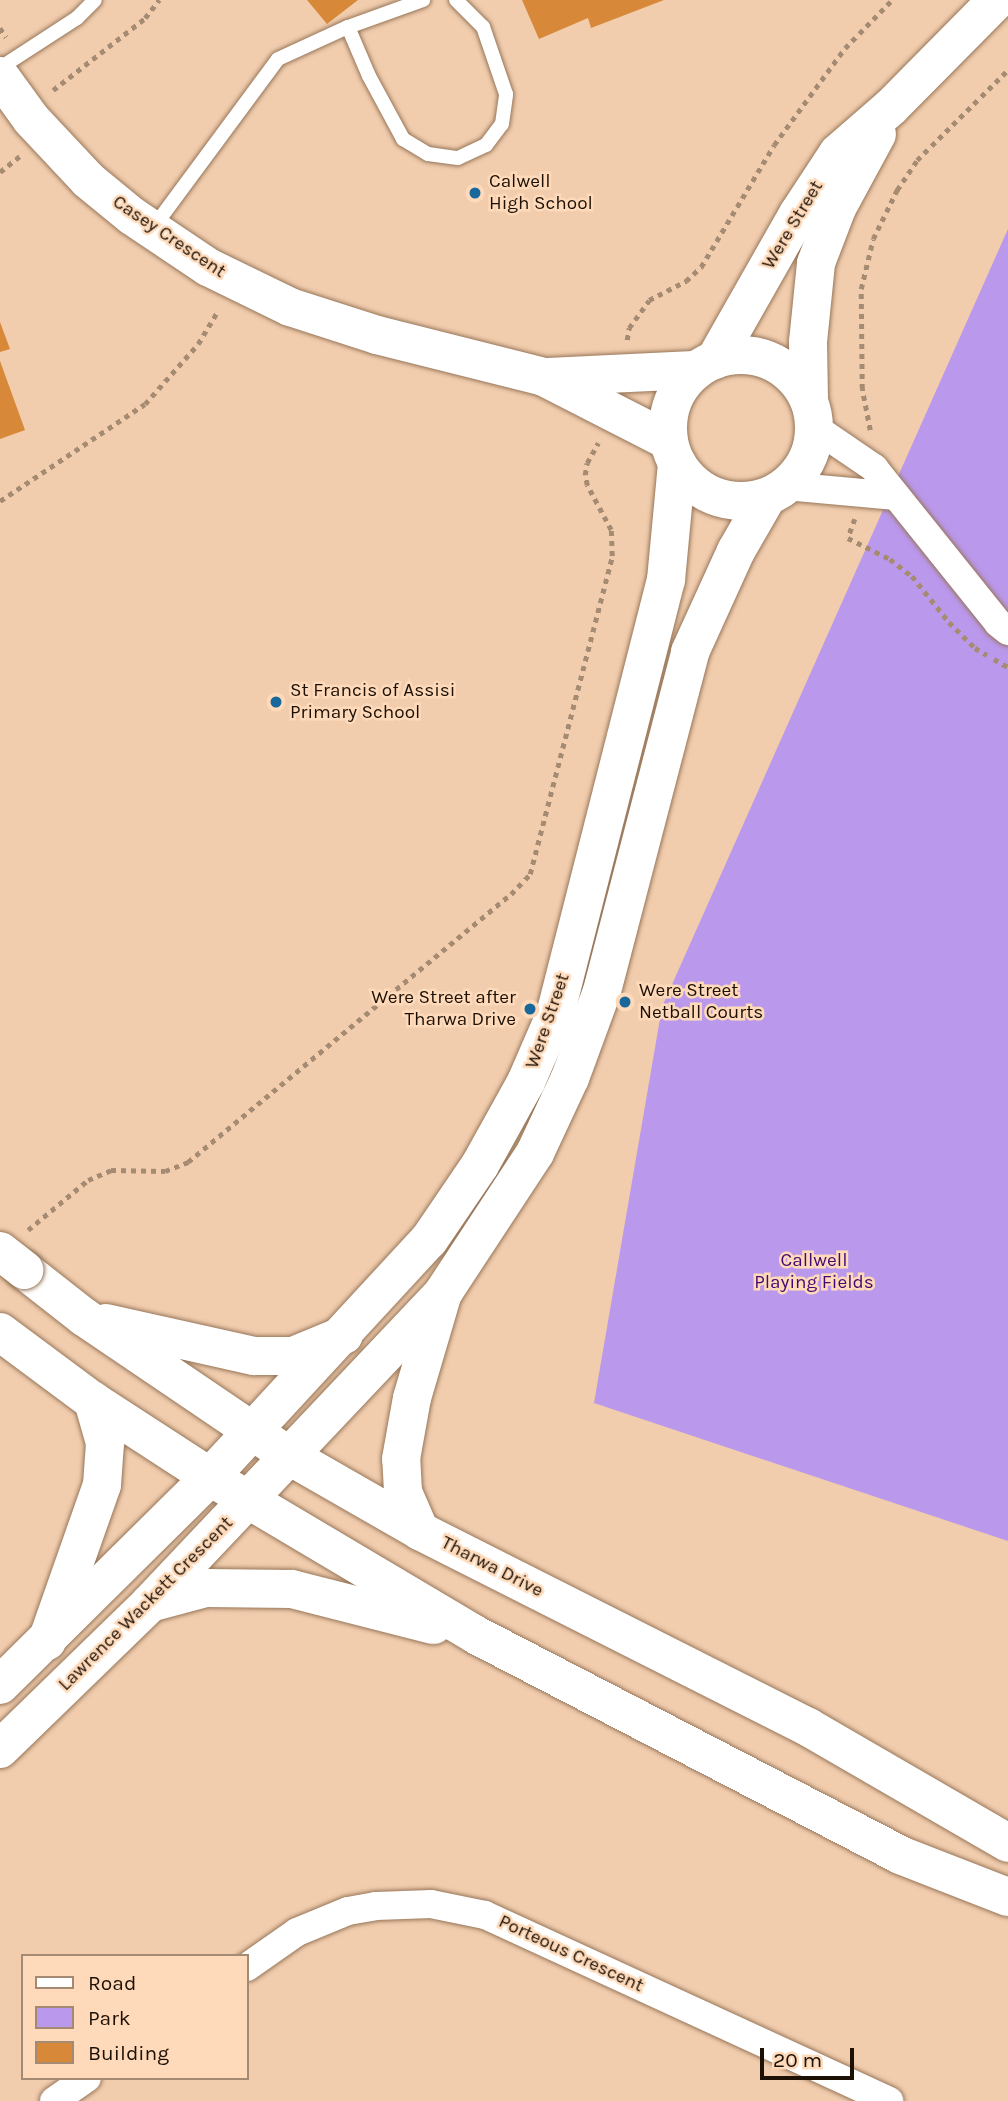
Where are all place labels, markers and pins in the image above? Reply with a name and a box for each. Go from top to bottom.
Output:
place label: Calwell High School [489,171,593,215]
marker: Calwell High School [467,185,483,201]
place label: St Francis of Assisi Primary School [290,680,455,724]
marker: St Francis of Assisi Primary School [268,694,284,710]
place label: Were Street Netball Courts [639,980,763,1024]
place label: Were Street after Tharwa Drive [371,987,516,1031]
marker: Were Street Netball Courts [617,994,633,1010]
marker: Were Street after Tharwa Drive [522,1001,538,1017]

